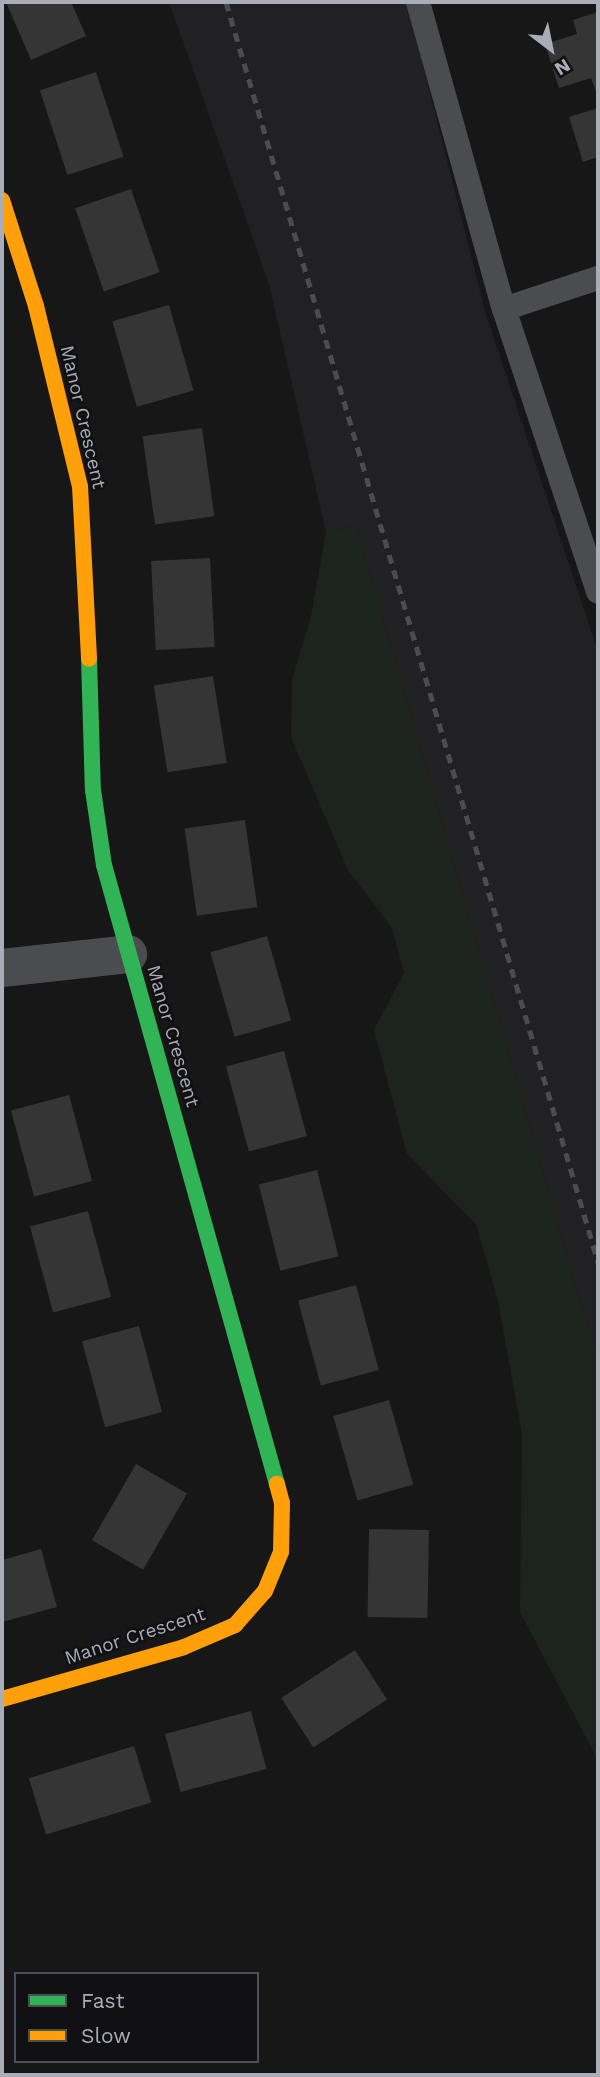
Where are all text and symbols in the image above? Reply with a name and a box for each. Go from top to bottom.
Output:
north arrow [516,14,586,84]
text: N [550,54,574,81]
street label: Manor Crescent [55,343,111,491]
street label: Manor Crescent [142,962,204,1110]
street label: Manor Crescent [62,1602,208,1670]
legend [14,1972,259,2063]
text: Fast [81,1988,125,2013]
text: Slow [81,2023,131,2048]

